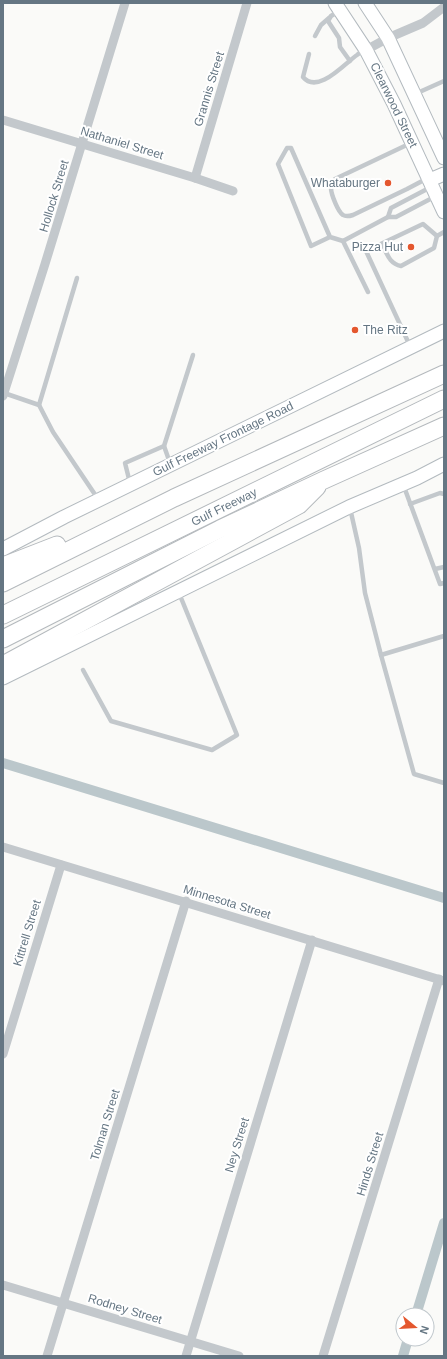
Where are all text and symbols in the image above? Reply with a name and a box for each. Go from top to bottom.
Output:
street label: Grannis Street [191,49,227,128]
street label: Clearwood Street [367,60,421,150]
street label: Nathaniel Street [79,124,166,162]
street label: Hollock Street [36,158,72,234]
place label: Whataburger [311,176,380,190]
marker: Whataburger [383,178,393,188]
place label: Pizza Hut [352,240,404,254]
marker: Pizza Hut [406,242,416,252]
place label: The Ritz [363,323,408,337]
marker: The Ritz [350,325,360,335]
street label: Gulf Freeway Frontage Road [150,399,296,479]
street label: Gulf Freeway [189,485,259,529]
street label: Minnesota Street [182,882,273,922]
street label: Kittrell Street [10,897,44,968]
street label: Tolman Street [87,1087,123,1162]
street label: Ney Street [222,1115,252,1174]
street label: Hinds Street [354,1130,387,1198]
street label: Rodney Street [86,1291,164,1327]
north arrow [395,1307,435,1347]
text: N [418,1324,431,1336]

